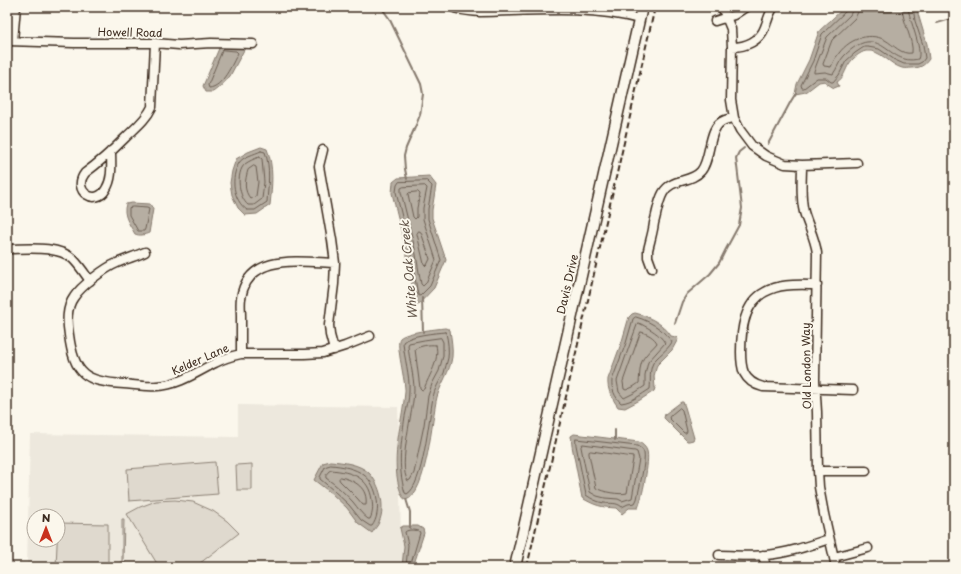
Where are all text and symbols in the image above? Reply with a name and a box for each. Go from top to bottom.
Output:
street label: Howell Road [97,23,163,41]
water label: White Oak Creek [395,219,421,320]
street label: Davis Drive [552,252,582,316]
street label: Old London Way [797,323,815,409]
street label: Kelder Lane [169,339,231,379]
north arrow [26,508,66,548]
text: N [42,509,51,526]

